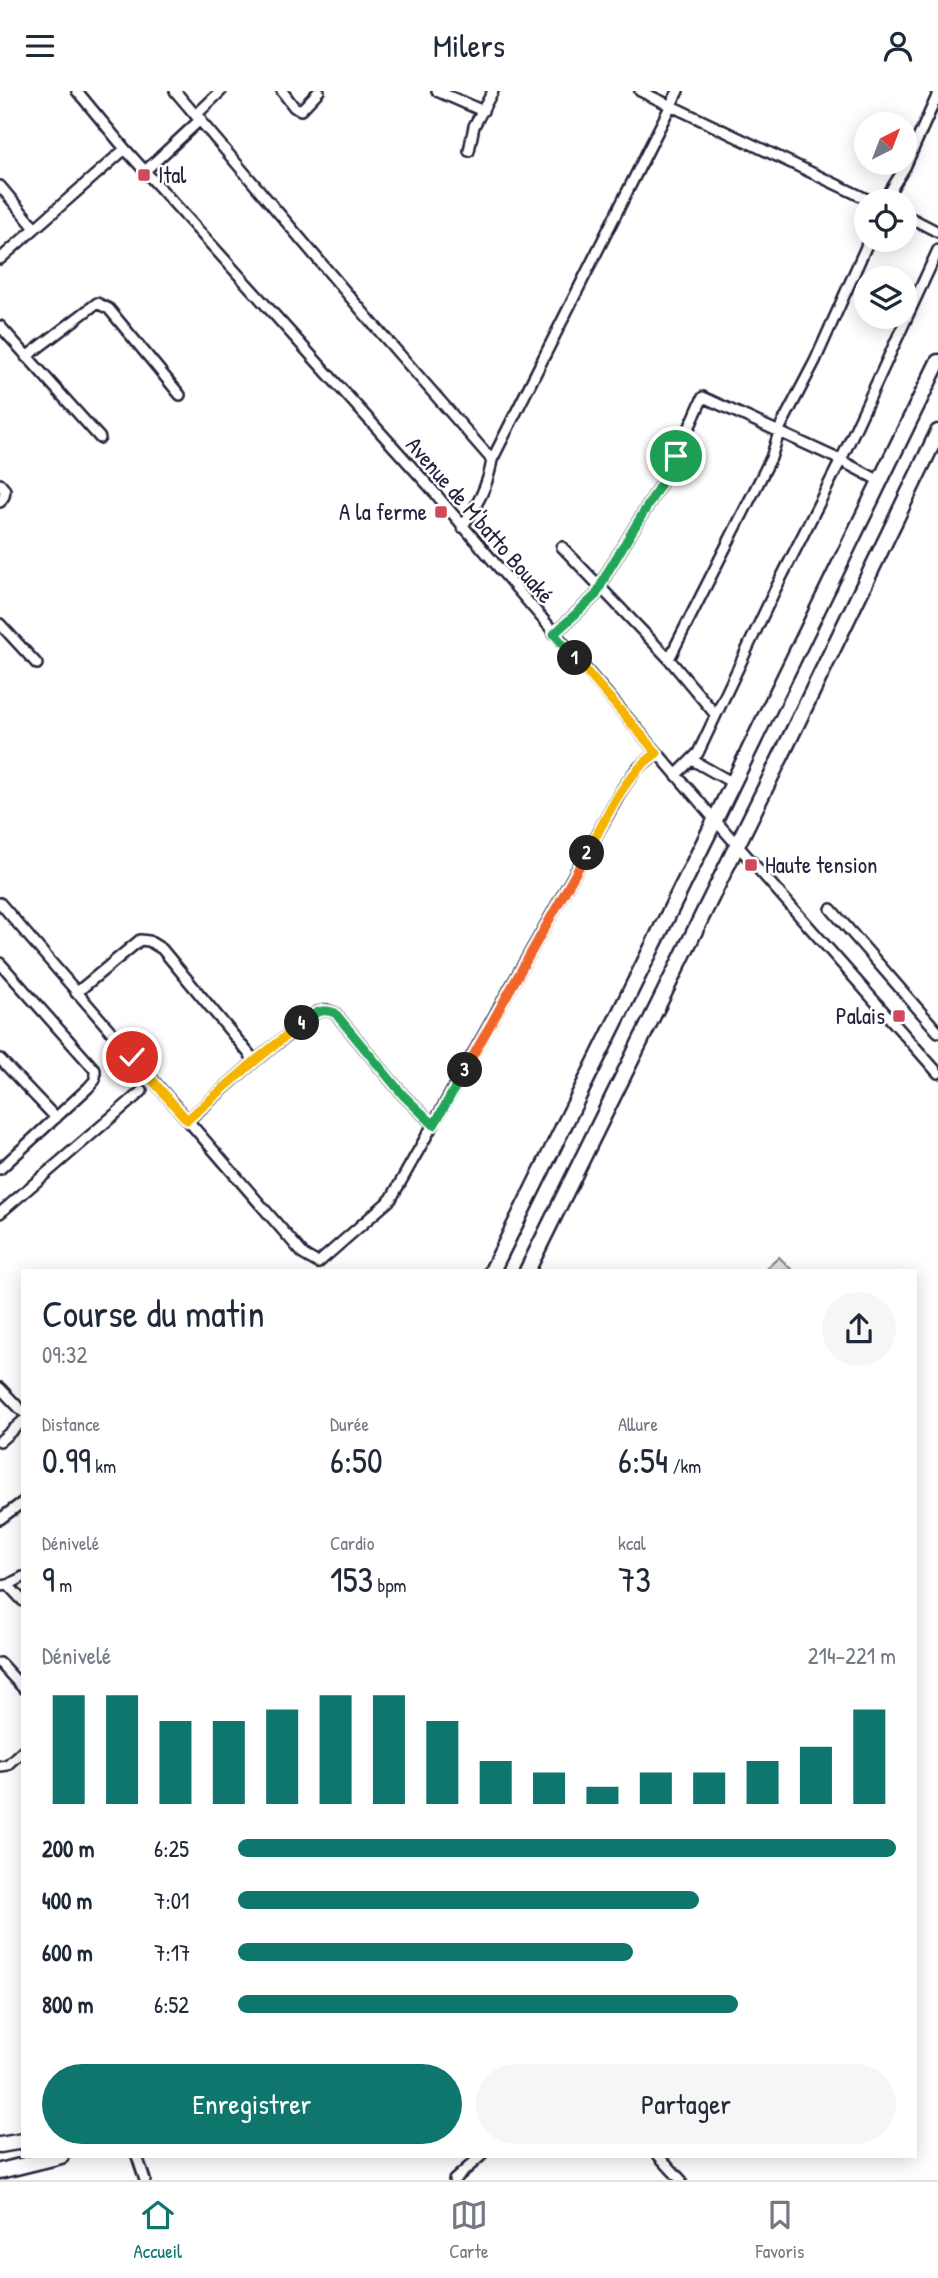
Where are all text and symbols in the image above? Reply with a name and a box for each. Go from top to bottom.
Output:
text: Milers [433,24,505,67]
icon: menu [21,27,59,65]
icon: person [879,27,917,65]
north arrow [854,112,917,175]
map controls [854,112,917,329]
place label: Ital [158,159,187,190]
marker: Ital [136,167,152,183]
button: locate [854,189,917,252]
button: layers [854,266,917,329]
pin [646,426,706,486]
street label: Avenue de M'batto Bouaké [399,430,561,610]
icon: arrive [657,437,695,475]
place label: A la ferme [339,496,427,527]
marker: A la ferme [433,504,449,520]
pin: 1 [558,641,592,675]
text: 1 [571,644,578,670]
pin: 2 [570,835,604,871]
text: 2 [582,839,591,865]
place label: Haute tension [765,849,877,880]
marker: Haute tension [743,857,759,873]
place label: Palais [836,1000,885,1031]
pin: 4 [284,1005,320,1041]
marker: Palais [891,1008,907,1024]
text: 4 [298,1009,305,1035]
pin [102,1027,162,1087]
icon: check [113,1038,151,1076]
pin: 3 [448,1053,482,1087]
text: 3 [460,1056,469,1082]
text: Course du matin [42,1287,265,1339]
button: share [822,1292,896,1366]
text: 09:32 [42,1339,87,1370]
text: Distance [42,1411,100,1437]
text: Durée [330,1411,369,1437]
text: Allure [618,1411,658,1437]
text: 0.99 [42,1437,91,1484]
text: 6:50 [330,1437,383,1484]
text: 6:54 [618,1437,668,1484]
text: km [91,1453,116,1479]
text: /km [668,1453,701,1479]
text: Dénivelé [42,1530,99,1556]
text: Cardio [330,1530,375,1556]
text: kcal [618,1530,646,1556]
text: 9 [42,1556,55,1603]
text: 153 [330,1556,373,1603]
text: 73 [618,1556,651,1603]
text: m [55,1572,72,1598]
text: bpm [373,1572,406,1598]
text: Dénivelé [42,1640,111,1671]
text: 214–221 m [808,1640,896,1671]
text: 200 m [42,1833,94,1864]
text: 6:25 [154,1833,189,1864]
text: 400 m [42,1885,92,1916]
text: 7:01 [154,1885,189,1916]
text: 600 m [42,1937,93,1968]
text: 7:17 [154,1937,190,1968]
text: 800 m [42,1989,94,2020]
text: 6:52 [154,1989,189,2020]
button: Enregistrer [42,2064,462,2144]
button: Partager [476,2064,896,2144]
tab: Accueil [134,2196,182,2264]
tab: Carte [449,2196,489,2264]
tab: Favoris [756,2196,804,2264]

